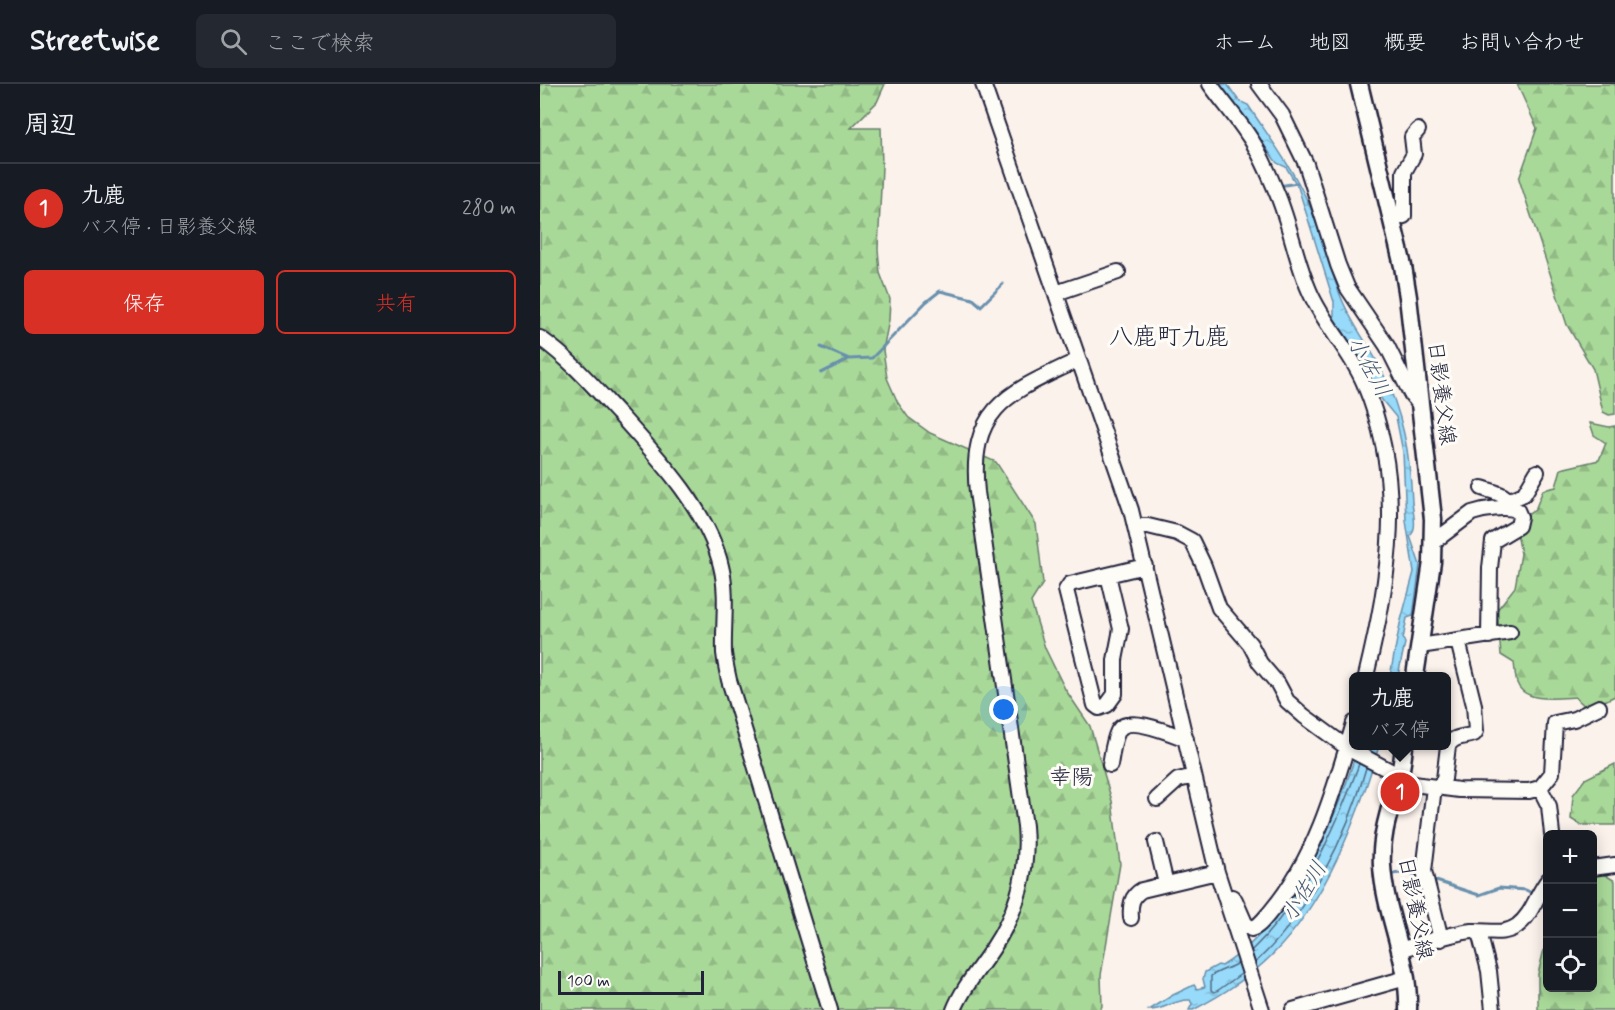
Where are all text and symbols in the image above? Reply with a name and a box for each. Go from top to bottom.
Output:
search box [196,14,616,68]
text: Streetwise [30,23,160,60]
icon: search [217,25,250,58]
text: ホーム [1214,29,1276,57]
text: 地図 [1309,29,1351,57]
text: 概要 [1384,29,1426,57]
text: お問い合わせ [1459,29,1585,57]
text: ここで検索 [265,30,375,58]
text: 周辺 [24,109,76,143]
text: 九鹿 [81,182,125,210]
text: 1 [39,195,48,222]
text: 280 m [462,195,516,222]
text: バス停 · 日影養父線 [81,214,256,241]
button: 保存 [24,270,264,334]
button: 共有 [276,270,516,334]
district label: 八鹿町九鹿 [1109,322,1229,353]
water label: 小佐川 [1340,331,1396,403]
street label: 日影養父線 [1421,339,1461,447]
popup [1349,672,1451,750]
text: 九鹿 [1370,685,1414,713]
your location [989,695,1018,724]
text: バス停 [1370,717,1430,744]
district label: 幸陽 [1049,764,1093,792]
pin: 1 [1380,770,1420,814]
map controls [1543,830,1597,992]
button: + [1543,830,1597,884]
street label: 日影養父線 [1391,854,1439,962]
water label: 小佐川 [1276,857,1334,928]
button: − [1543,884,1597,938]
button: locate [1543,938,1597,992]
scale bar [558,968,704,996]
text: 100 m [567,971,610,992]

